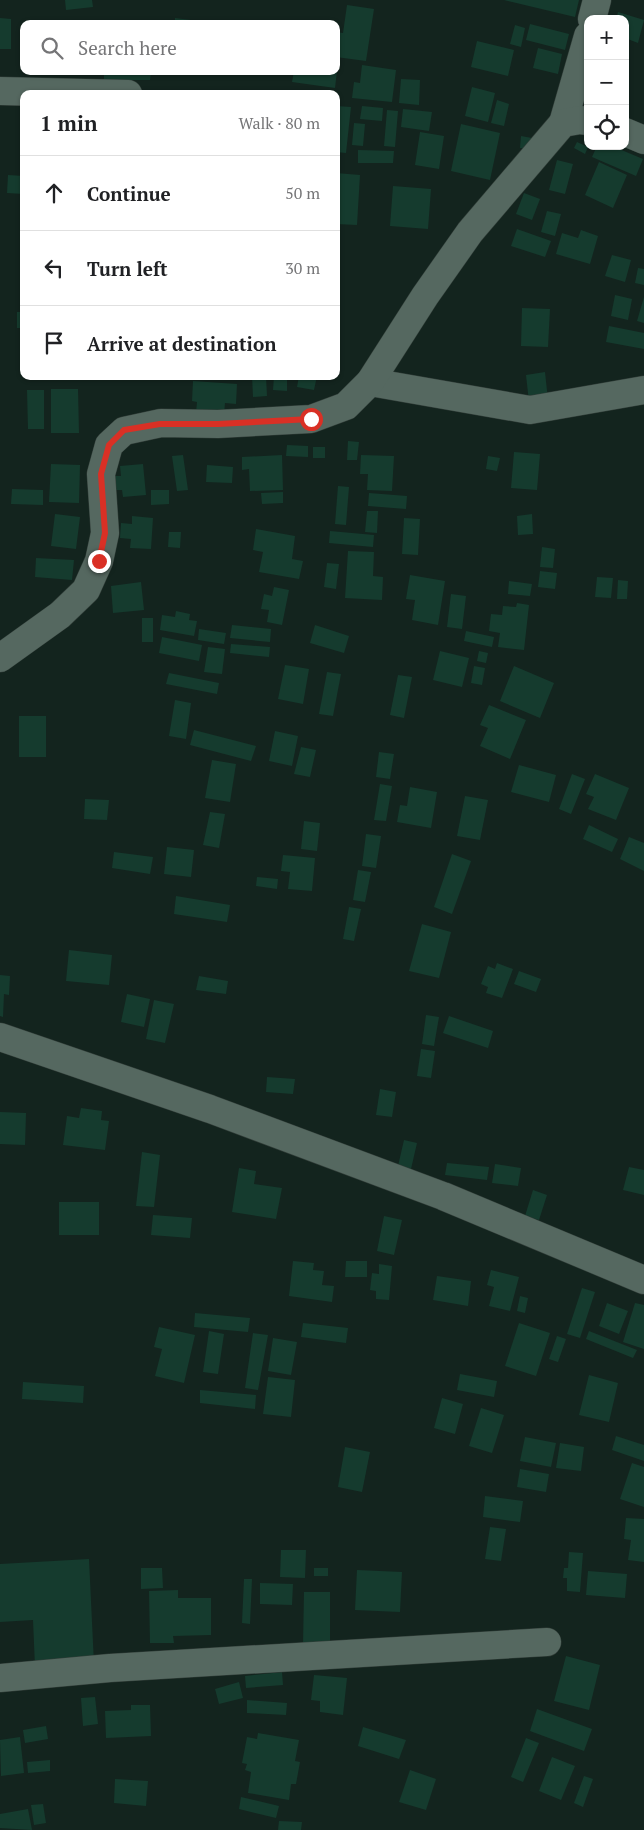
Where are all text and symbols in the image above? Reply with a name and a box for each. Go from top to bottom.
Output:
map controls [584,15,629,150]
button: + [584,15,629,60]
search box [20,20,340,75]
icon: search [38,34,66,62]
text: Search here [78,35,177,60]
button: − [584,60,629,105]
button: locate [584,105,629,150]
text: 1 min [40,109,97,137]
text: Walk · 80 m [239,112,320,134]
icon: ahead [40,179,68,207]
text: Continue [87,181,171,206]
text: 50 m [285,182,320,204]
icon: left [40,254,68,282]
text: Turn left [87,256,168,281]
text: 30 m [285,257,320,279]
icon: arrive [40,329,68,357]
text: Arrive at destination [87,331,276,356]
route start [300,408,323,431]
route end [88,550,111,573]

